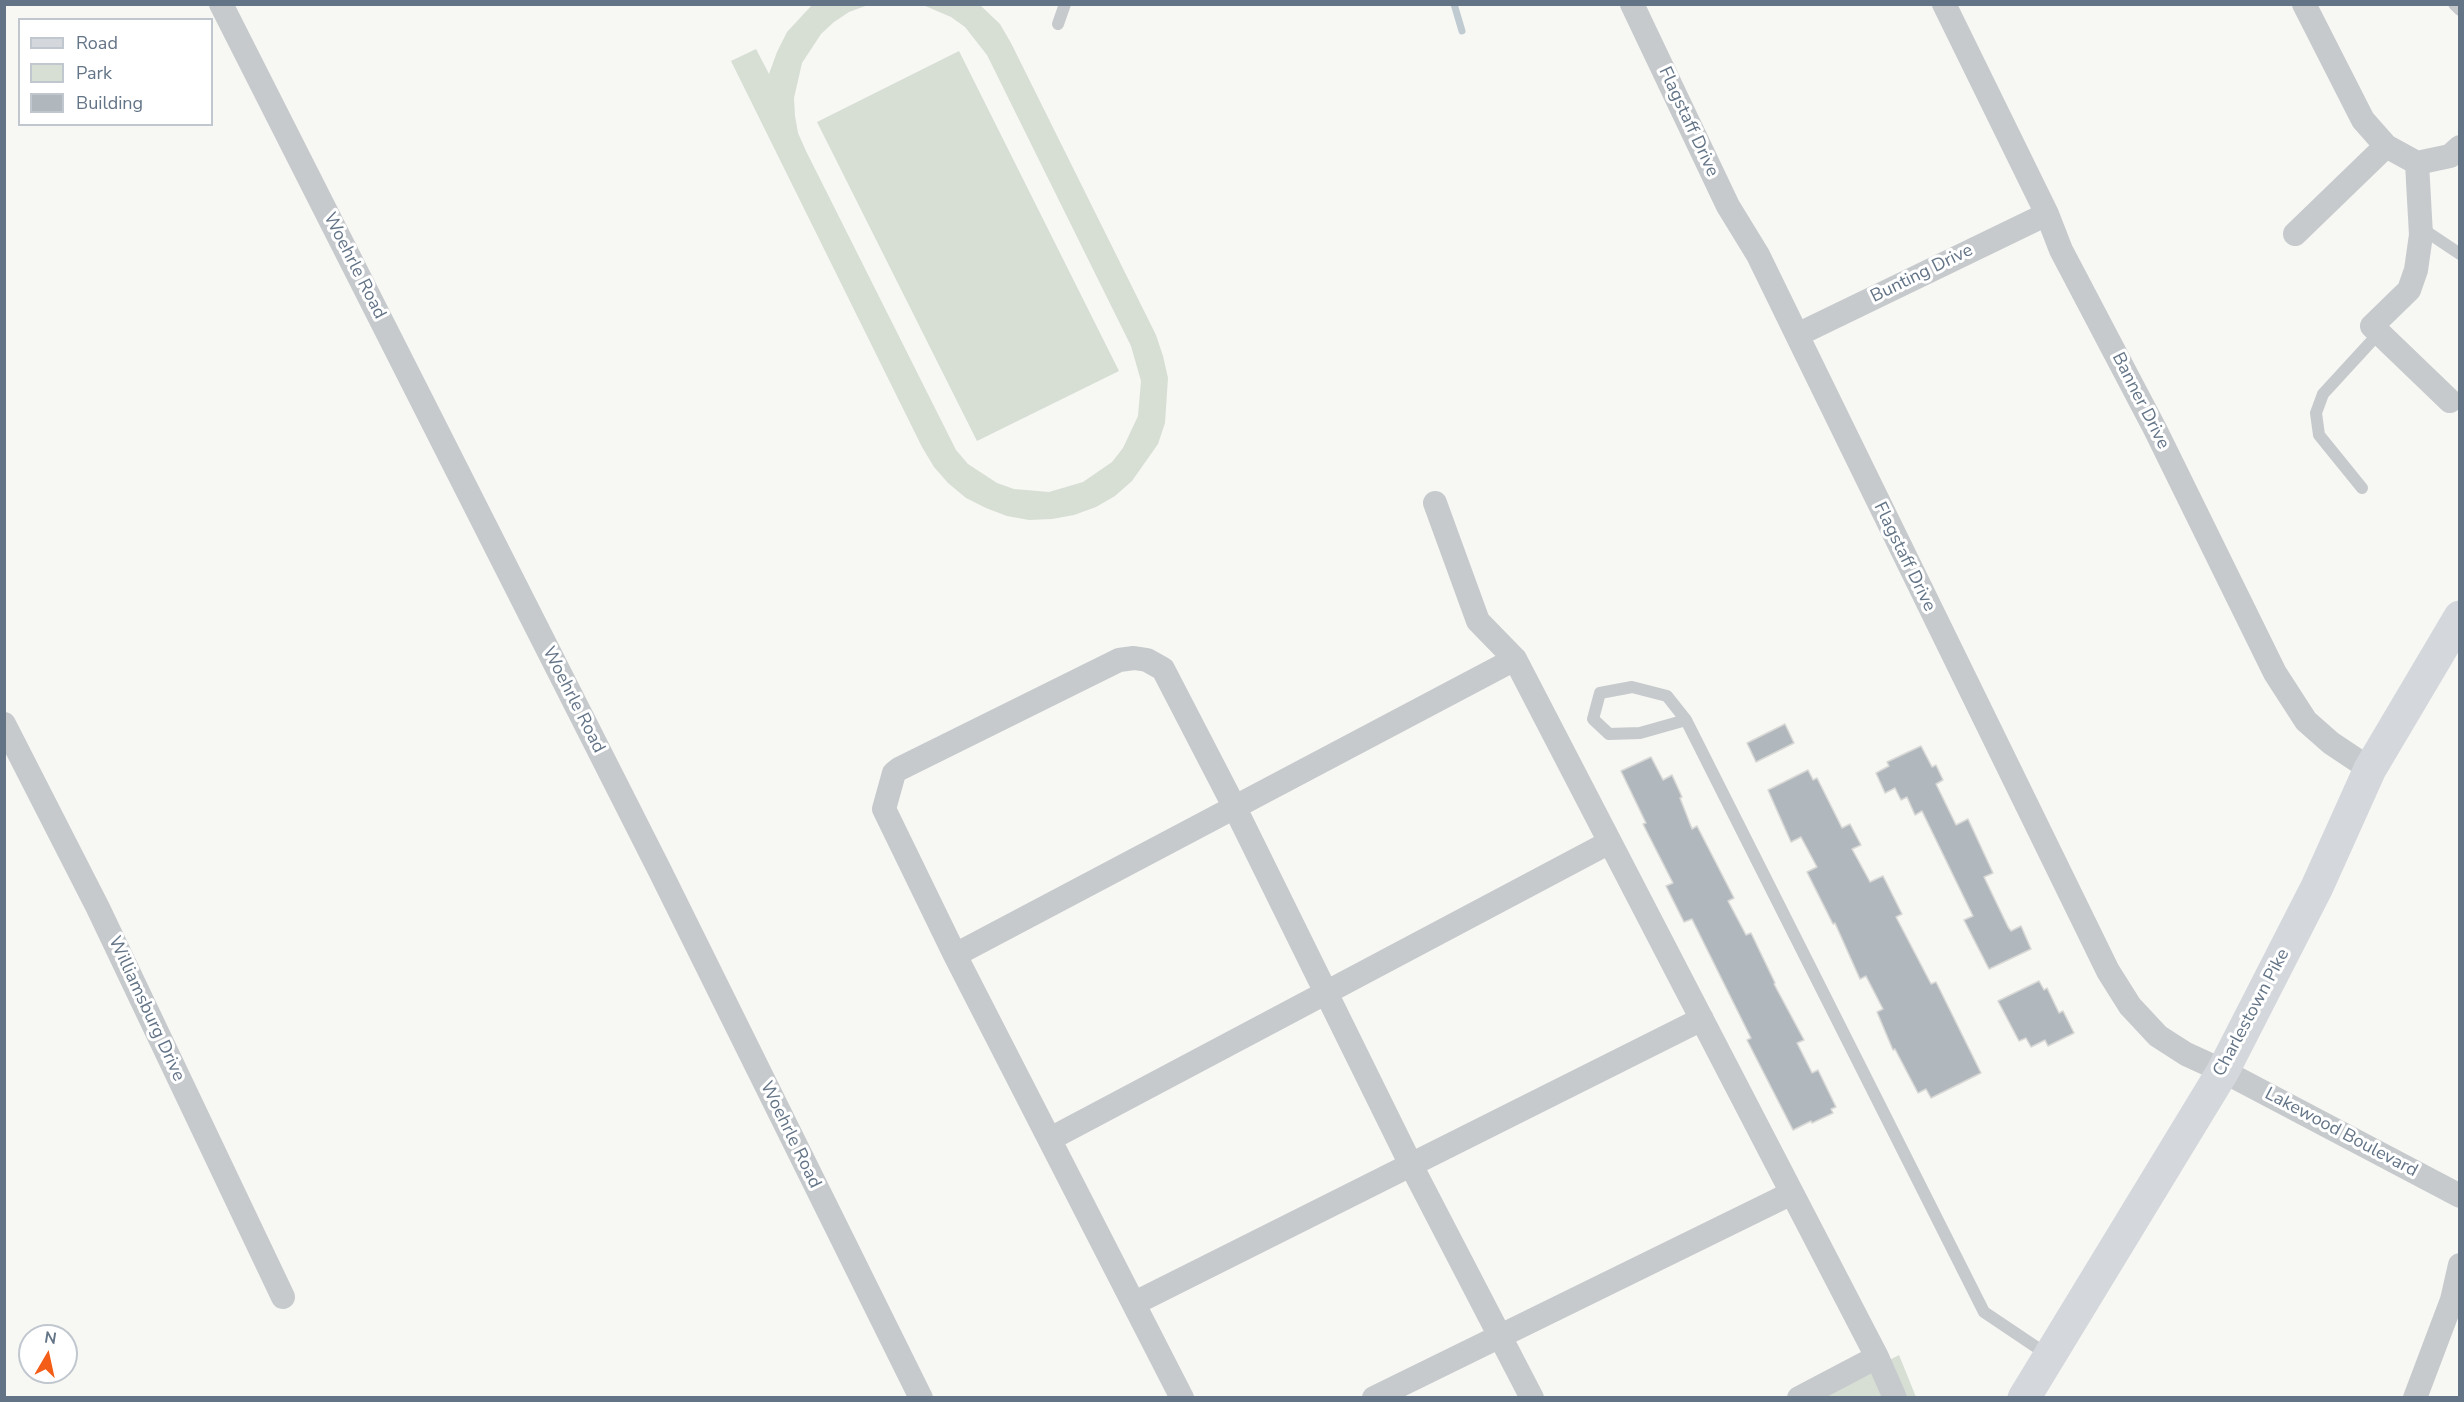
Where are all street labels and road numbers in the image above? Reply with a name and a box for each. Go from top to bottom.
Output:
street label: Flagstaff Drive [1653,64,1723,180]
street label: Woehrle Road [318,209,390,323]
street label: Bunting Drive [1867,240,1977,308]
street label: Banner Drive [2106,349,2174,453]
street label: Flagstaff Drive [1868,499,1940,615]
street label: Woehrle Road [537,643,609,757]
street label: Williamsburg Drive [103,933,189,1085]
street label: Charlestown Pike [2209,945,2295,1081]
street label: Woehrle Road [755,1078,825,1192]
street label: Lakewood Boulevard [2261,1084,2421,1182]

